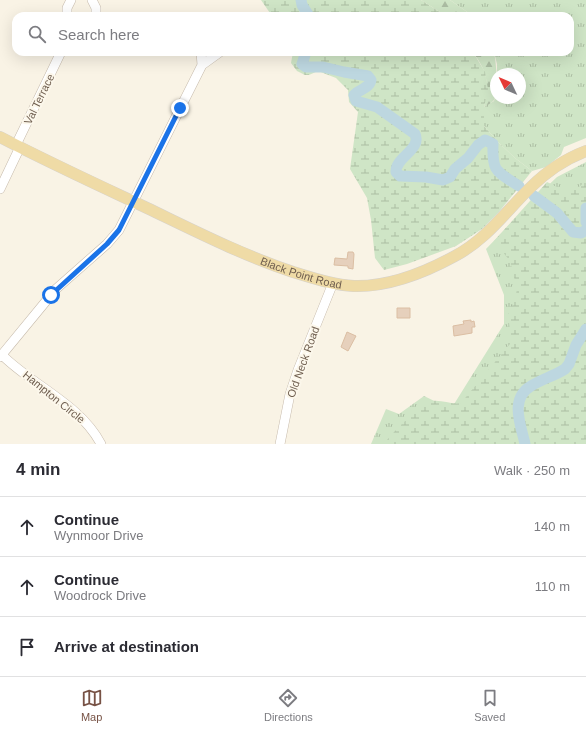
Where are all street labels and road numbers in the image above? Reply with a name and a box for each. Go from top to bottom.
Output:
street label: Val Terrace [22,72,56,126]
street label: Black Point Road [259,255,343,291]
street label: Old Neck Road [285,325,321,399]
street label: Hampton Circle [21,368,87,426]

